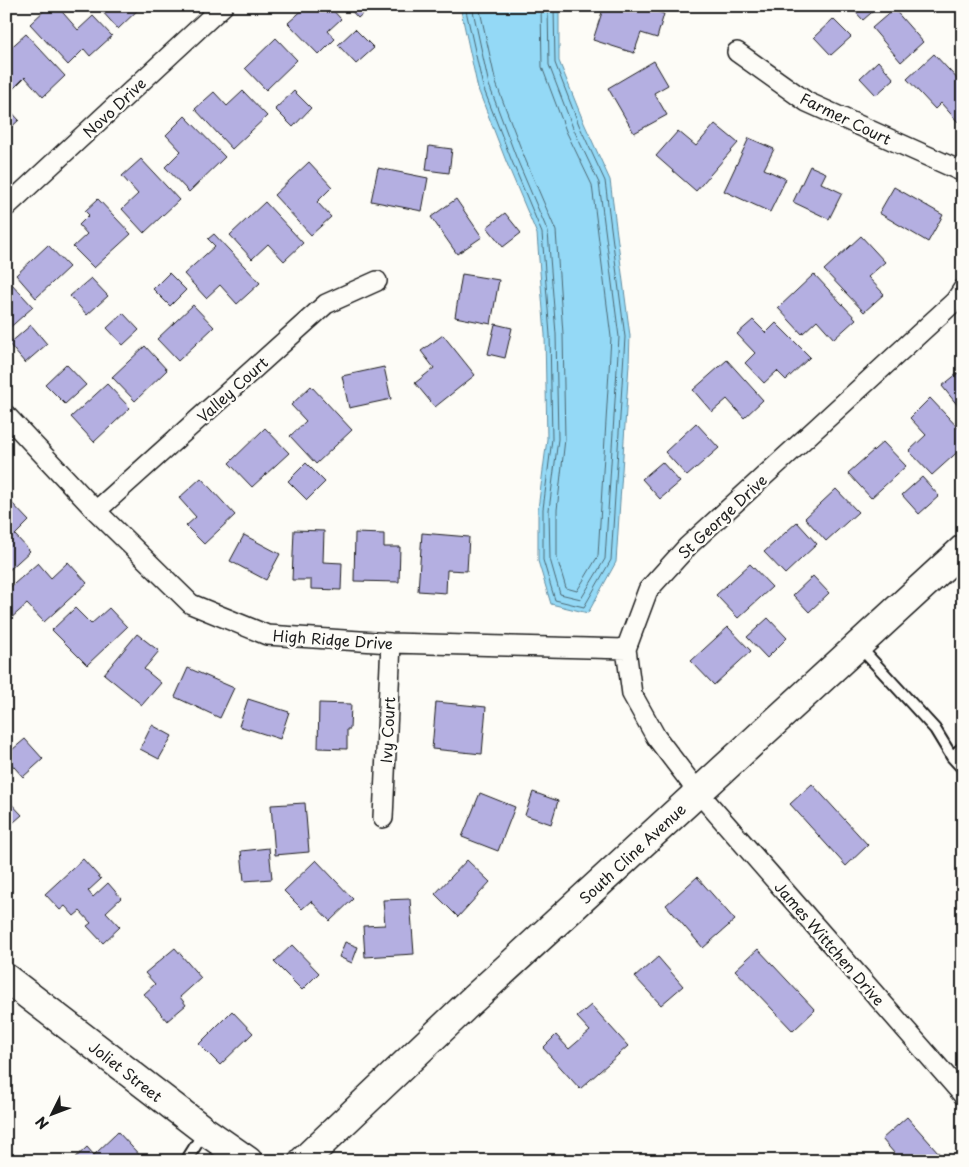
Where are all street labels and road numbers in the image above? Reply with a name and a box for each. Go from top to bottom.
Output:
street label: Novo Drive [77,72,151,142]
street label: Farmer Court [797,86,895,150]
street label: Valley Court [191,351,273,427]
street label: St George Drive [672,468,772,564]
street label: High Ridge Drive [272,623,394,655]
street label: Ivy Court [374,696,400,764]
street label: South Cline Avenue [573,797,691,909]
street label: James Wittchen Drive [769,876,891,1010]
street label: Joliet Street [84,1035,168,1107]

